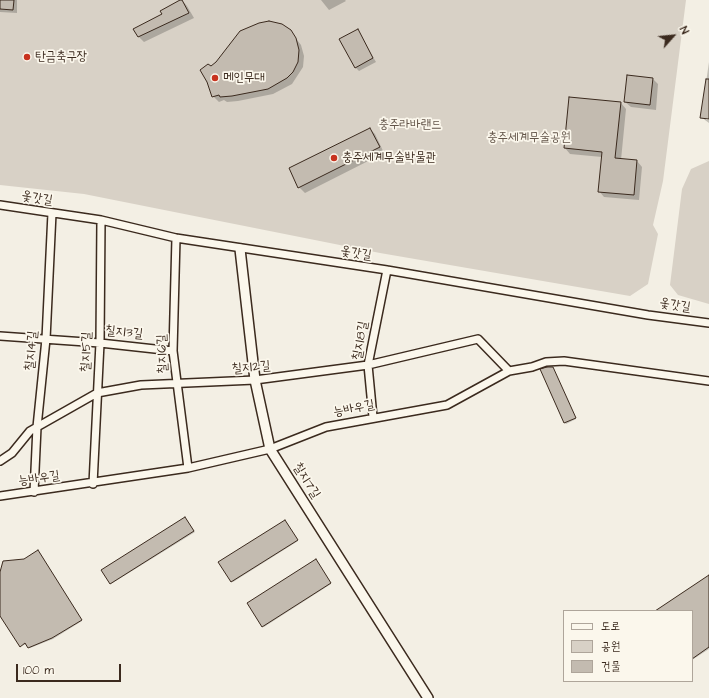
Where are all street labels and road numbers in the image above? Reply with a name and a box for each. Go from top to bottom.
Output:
street label: 옻갓길 [20,189,54,209]
street label: 옻갓길 [339,244,373,264]
street label: 옻갓길 [658,296,692,316]
street label: 칠지8길 [350,320,372,362]
street label: 칠지3길 [104,323,144,343]
street label: 칠지4길 [22,330,42,372]
street label: 칠지5길 [78,331,96,373]
street label: 칠지6길 [155,334,171,374]
street label: 칠지2길 [231,359,271,377]
street label: 능바우길 [332,397,376,421]
street label: 칠지7길 [289,460,323,502]
street label: 능바우길 [17,468,61,490]

